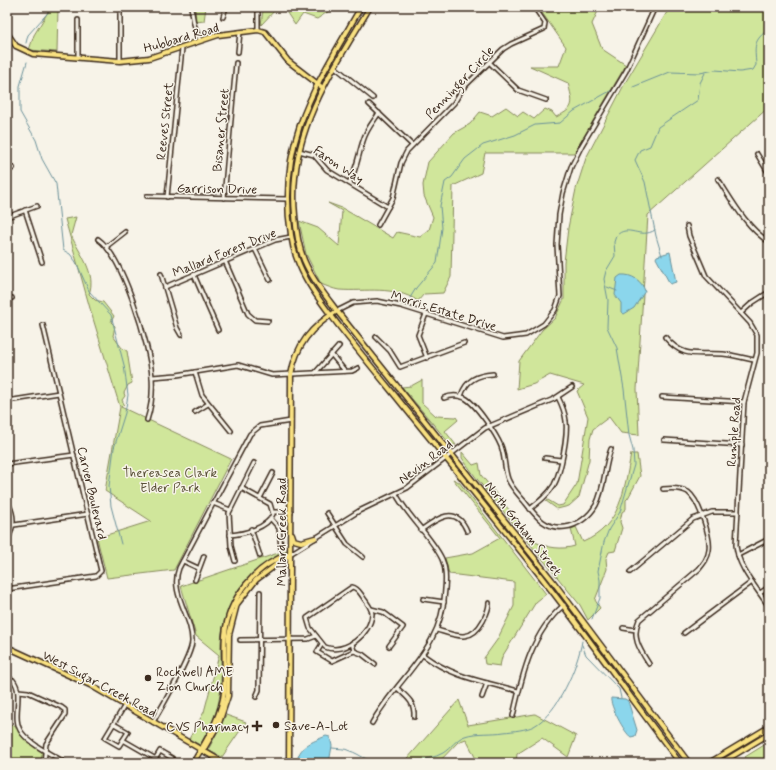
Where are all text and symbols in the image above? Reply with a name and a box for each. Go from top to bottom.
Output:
street label: Hubbard Road [142,20,221,57]
street label: Penninger Circle [422,43,500,124]
street label: Reeves Street [153,81,178,161]
street label: Bisaner Street [209,88,234,172]
street label: Faron Way [310,142,367,188]
street label: Garrison Drive [177,180,257,199]
street label: Mallard Forest Drive [170,225,279,282]
street label: Morris Estate Drive [389,287,499,336]
street label: Rumple Road [724,397,745,467]
street label: Nevin Road [395,436,456,488]
street label: Carver Boulevard [73,445,111,542]
park label: Thereasea Clark Elder Park [123,465,218,497]
street label: Mallard Creek Road [274,478,291,586]
street label: North Graham Street [481,478,565,580]
street label: West Sugar Creek Road [38,647,159,723]
place label: Rockwell AME Zion Church [156,664,234,696]
marker: Rockwell AME Zion Church [143,673,153,683]
place label: Save-A-Lot [284,718,348,735]
place label: CVS Pharmacy [166,719,249,736]
marker: Save-A-Lot [271,720,281,730]
marker: CVS Pharmacy [252,721,262,731]

